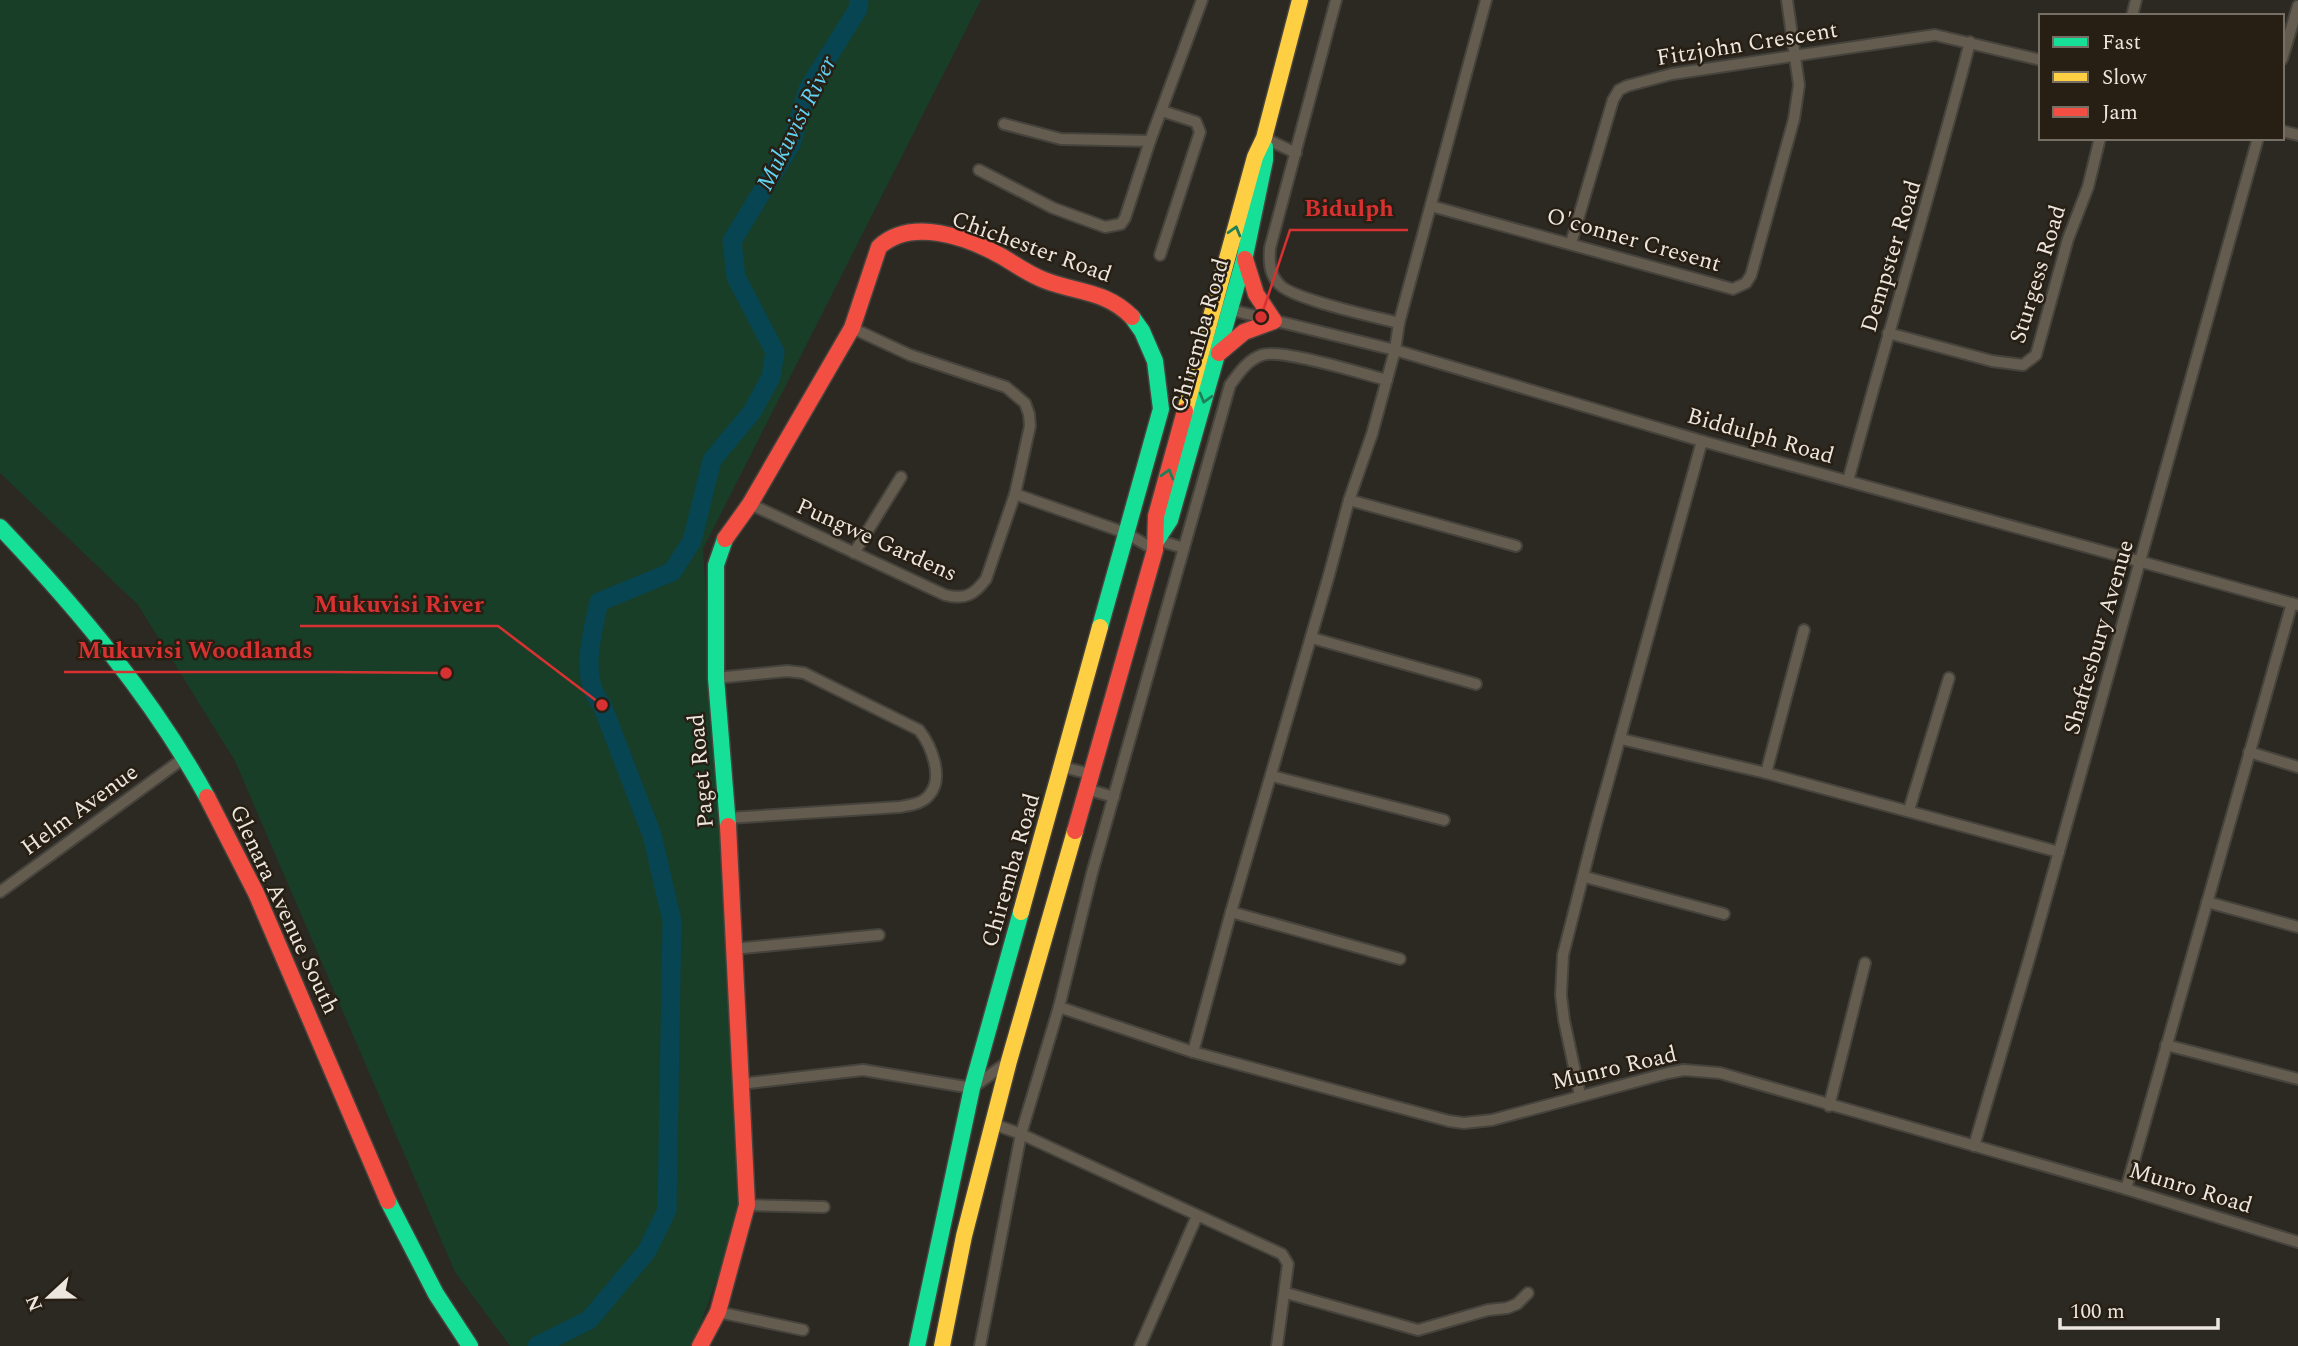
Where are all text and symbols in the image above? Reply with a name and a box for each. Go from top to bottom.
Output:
street label: Fitzjohn Crescent [1654,13,1840,76]
legend [2039,14,2284,140]
text: Fast [2102,27,2141,59]
water label: Mukuvisi River [747,49,847,197]
text: Slow [2102,62,2148,94]
text: Jam [2102,97,2138,129]
street label: Dempster Road [1852,176,1931,337]
callout: Bidulph [1290,185,1408,230]
text: Bidulph [1304,191,1394,227]
street label: O'conner Cresent [1542,199,1725,282]
street label: Sturgess Road [2001,201,2076,348]
street label: Chichester Road [946,202,1117,293]
one-way arrow [1226,225,1241,237]
street label: Chiremba Road [1162,254,1239,417]
one-way arrow [1199,392,1213,404]
street label: Biddulph Road [1683,399,1838,474]
one-way arrow [1159,468,1174,480]
street label: Pungwe Gardens [790,489,963,592]
street label: Shaftesbury Avenue [2055,536,2144,739]
callout: Mukuvisi River [300,581,498,626]
text: Mukuvisi River [314,587,485,623]
callout: Mukuvisi Woodlands [64,627,327,672]
text: Mukuvisi Woodlands [77,633,313,669]
street label: Paget Road [679,712,724,829]
street label: Helm Avenue [14,756,146,865]
street label: Chiremba Road [973,789,1050,952]
street label: Glenara Avenue South [220,799,348,1020]
street label: Munro Road [1548,1037,1681,1100]
street label: Munro Road [2124,1153,2257,1224]
north arrow [14,1262,84,1332]
scale bar [2060,1286,2218,1330]
text: N [18,1290,51,1315]
text: 100 m [2070,1296,2125,1328]

